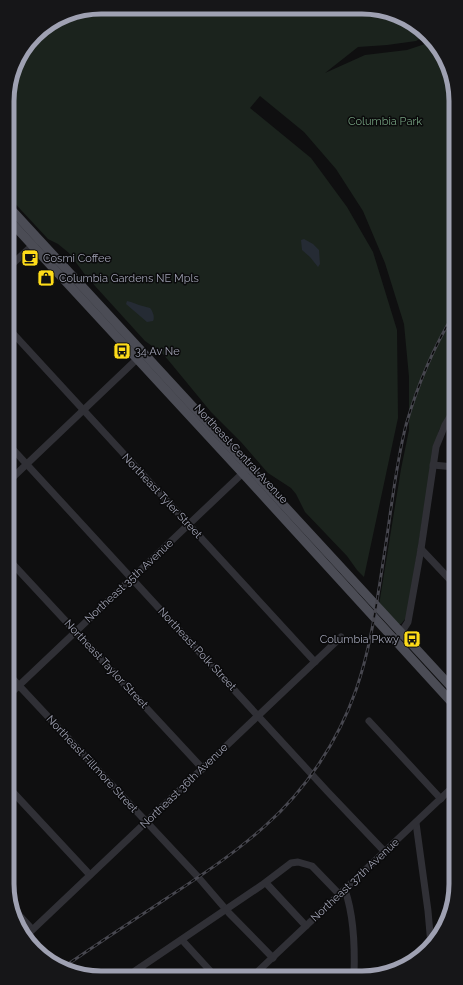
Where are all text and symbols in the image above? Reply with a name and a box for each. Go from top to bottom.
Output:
park label: Columbia Park [348,115,422,128]
cafe icon: Cosmi Coffee [20,248,40,268]
place label: Cosmi Coffee [43,252,111,265]
shop icon: Columbia Gardens NE Mpls [36,268,56,288]
place label: Columbia Gardens NE Mpls [59,272,199,285]
bus stop icon: 34 Av Ne [112,341,132,361]
place label: 34 Av Ne [135,345,180,358]
street label: Northeast Central Avenue [192,402,291,507]
street label: Northeast Tyler Street [119,451,205,541]
street label: Northeast 35th Avenue [82,536,176,625]
street label: Northeast Polk Street [155,605,239,693]
street label: Northeast Taylor Street [61,617,151,711]
bus stop icon: Columbia Pkwy [402,629,422,649]
place label: Columbia Pkwy [320,633,399,646]
street label: Northeast Fillmore Street [44,713,141,816]
street label: Northeast 36th Avenue [137,740,231,831]
street label: Northeast 37th Avenue [308,835,402,924]

